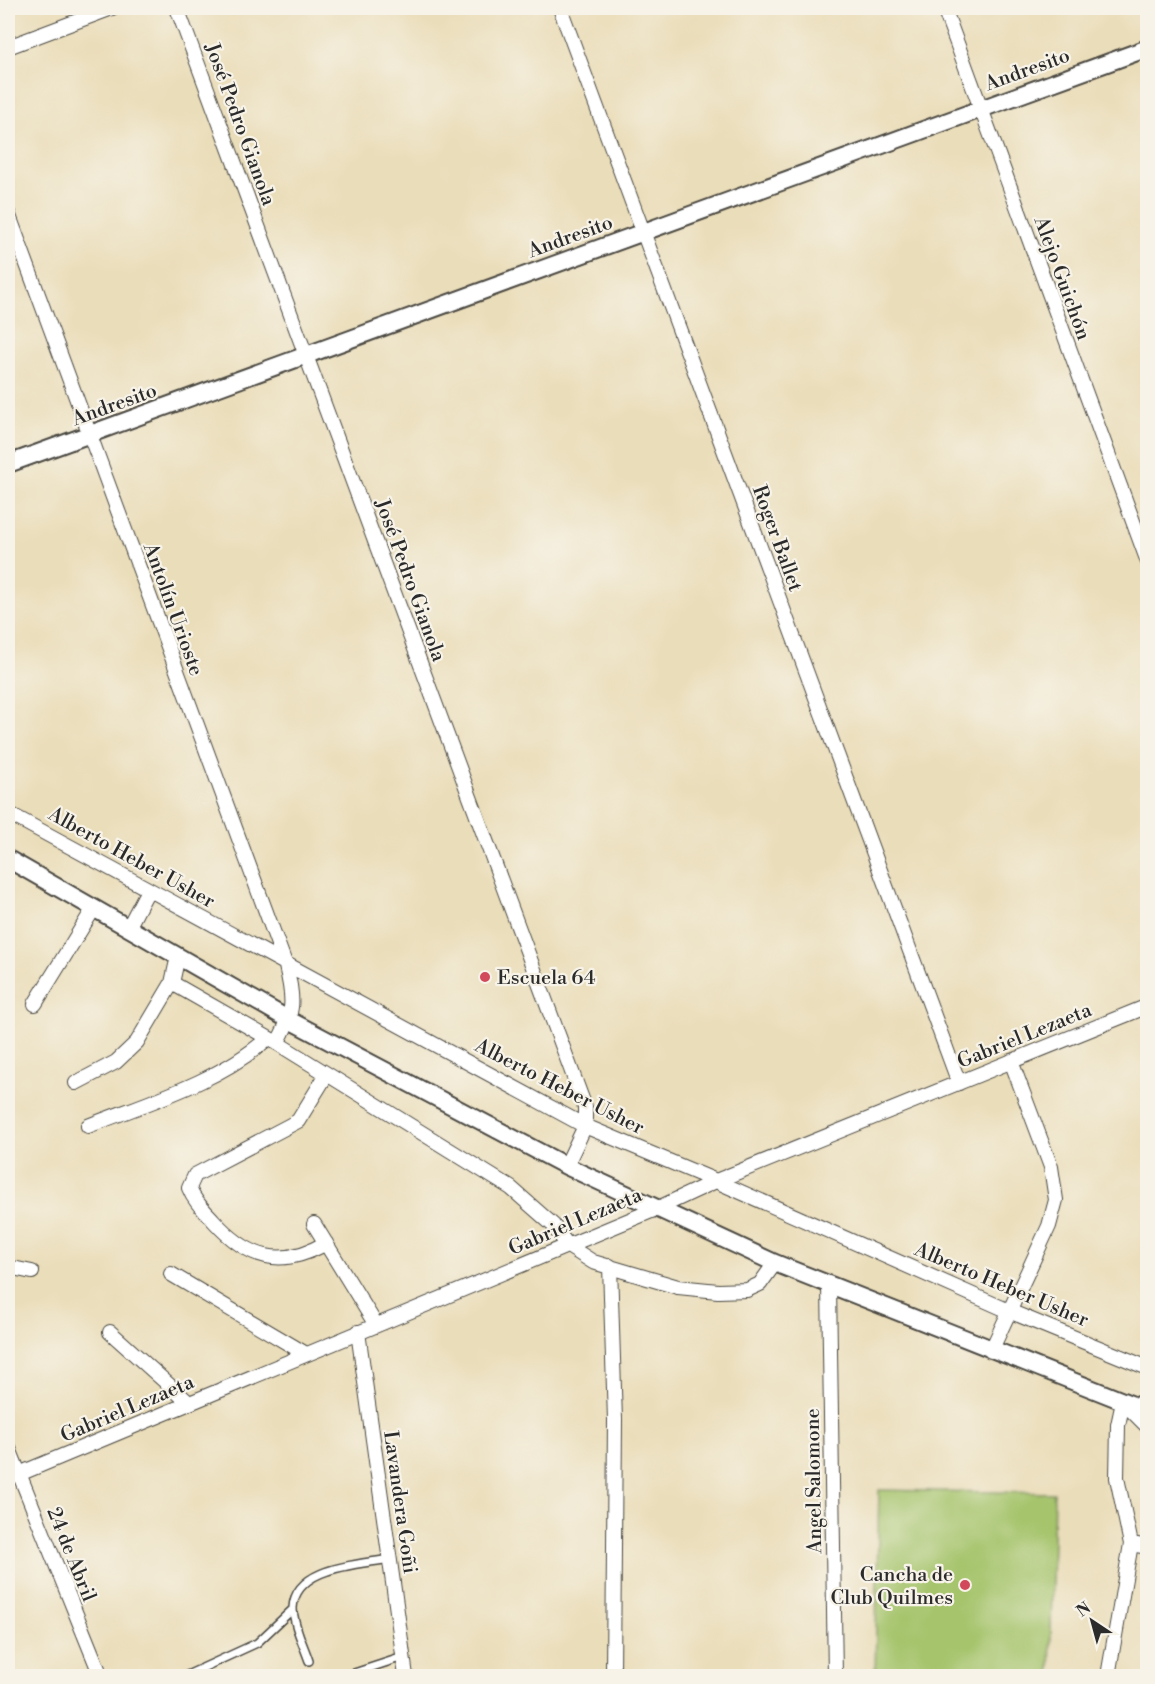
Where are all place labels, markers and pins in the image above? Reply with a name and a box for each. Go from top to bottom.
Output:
place label: Escuela 64 [497,966,596,991]
marker: Escuela 64 [478,970,492,984]
place label: Cancha de Club Quilmes [830,1563,953,1611]
marker: Cancha de Club Quilmes [958,1578,972,1592]

